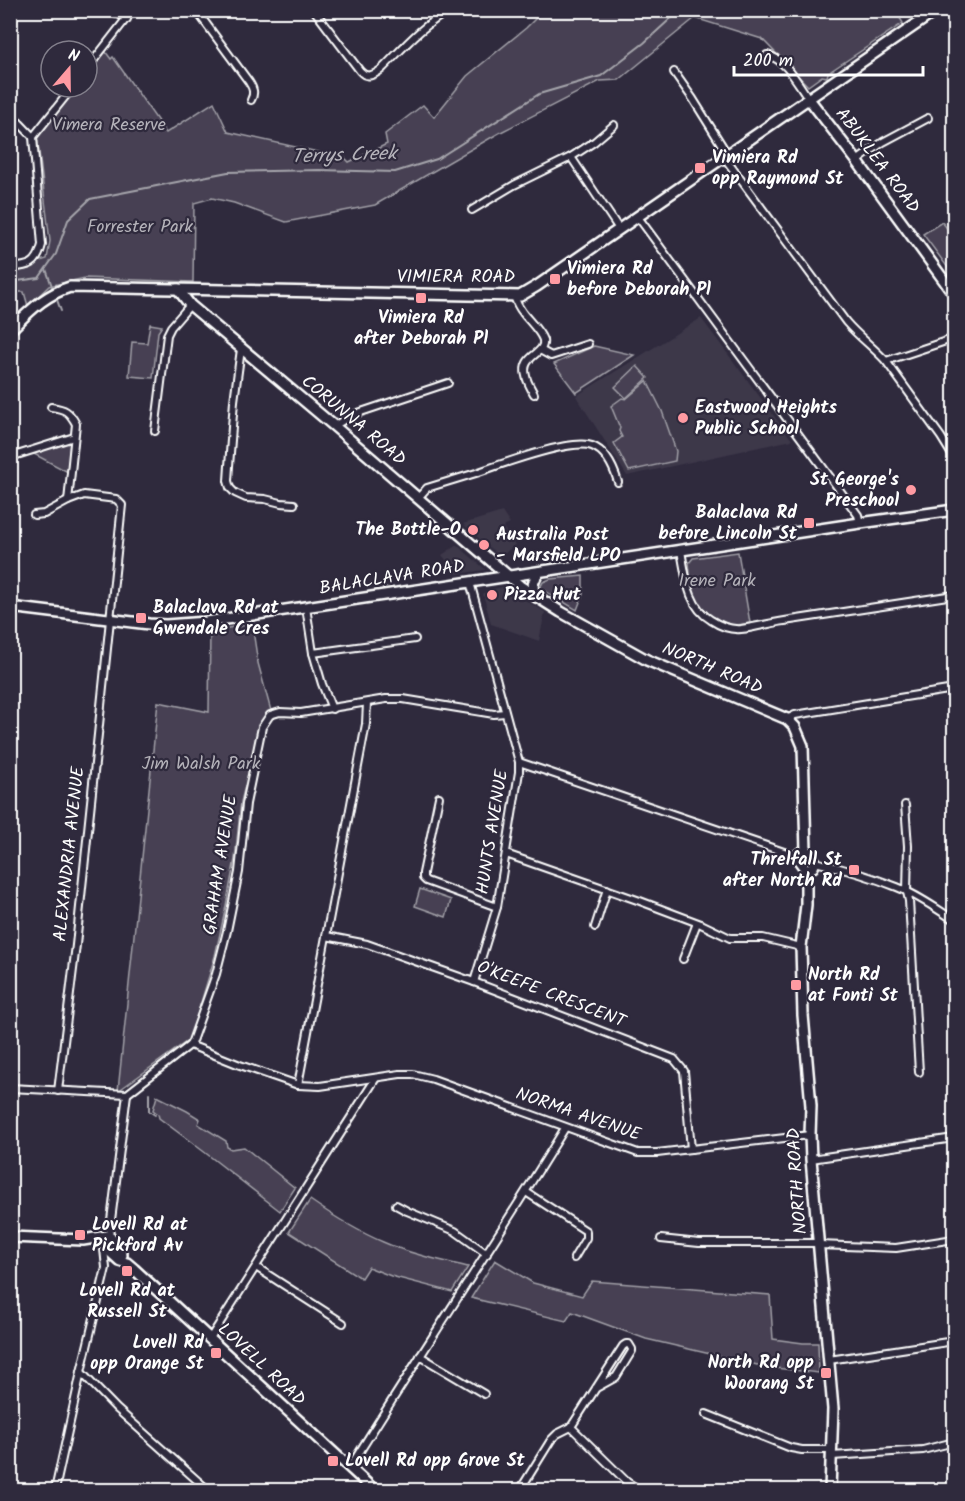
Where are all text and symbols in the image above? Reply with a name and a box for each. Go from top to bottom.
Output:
north arrow [39,39,99,99]
scale bar [734,39,923,77]
text: N [65,43,83,70]
text: 200 m [743,47,793,76]
street label: ABUKLEA ROAD [827,102,927,221]
park label: Vimera Reserve [52,111,166,140]
water label: Terrys Creek [291,138,400,174]
place label: Vimiera Rd opp Raymond St [712,144,844,194]
marker: Vimiera Rd opp Raymond St [693,161,707,175]
park label: Forrester Park [87,213,194,242]
place label: Vimiera Rd before Deborah Pl [567,255,711,305]
street label: VIMIERA ROAD [397,263,516,292]
marker: Vimiera Rd before Deborah Pl [548,272,562,286]
marker: Vimiera Rd after Deborah Pl [414,291,428,305]
place label: Vimiera Rd after Deborah Pl [354,304,488,354]
street label: CORUNNA ROAD [294,368,412,474]
place label: Eastwood Heights Public School [695,394,838,444]
marker: Eastwood Heights Public School [676,411,690,425]
place label: St George's Preschool [810,466,900,516]
marker: St George's Preschool [904,483,918,497]
place label: Balaclava Rd before Lincoln St [659,499,798,549]
place label: The Bottle-O [355,516,461,545]
marker: Balaclava Rd before Lincoln St [802,516,816,530]
place label: Australia Post - Marsfield LPO [496,521,621,571]
marker: The Bottle-O [466,523,480,537]
marker: Australia Post - Marsfield LPO [477,538,491,552]
street label: BALACLAVA ROAD [317,552,467,604]
park label: Irene Park [678,567,756,596]
place label: Pizza Hut [504,581,581,610]
marker: Pizza Hut [485,588,499,602]
place label: Balaclava Rd at Gwendale Cres [153,594,279,644]
marker: Balaclava Rd at Gwendale Cres [134,611,148,625]
street label: NORTH ROAD [657,635,767,703]
park label: Jim Walsh Park [142,750,261,779]
street label: ALEXANDRIA AVENUE [46,764,94,943]
street label: HUNTS AVENUE [469,767,517,896]
street label: GRAHAM AVENUE [196,792,246,937]
place label: Threlfall St after North Rd [723,846,843,896]
marker: Threlfall St after North Rd [847,863,861,877]
street label: O'KEEFE CRESCENT [473,953,631,1037]
place label: North Rd at Fonti St [808,961,899,1011]
marker: North Rd at Fonti St [789,978,803,992]
street label: NORMA AVENUE [512,1080,645,1150]
street label: NORTH ROAD [780,1126,816,1235]
place label: Lovell Rd at Pickford Av [92,1211,189,1261]
marker: Lovell Rd at Pickford Av [73,1228,87,1242]
marker: Lovell Rd at Russell St [120,1264,134,1278]
place label: Lovell Rd at Russell St [79,1277,176,1327]
street label: LOVELL ROAD [210,1316,312,1414]
place label: Lovell Rd opp Orange St [90,1329,205,1379]
marker: Lovell Rd opp Orange St [209,1346,223,1360]
place label: North Rd opp Woorang St [708,1349,815,1399]
marker: North Rd opp Woorang St [819,1366,833,1380]
place label: Lovell Rd opp Grove St [345,1447,526,1476]
marker: Lovell Rd opp Grove St [326,1454,340,1468]

